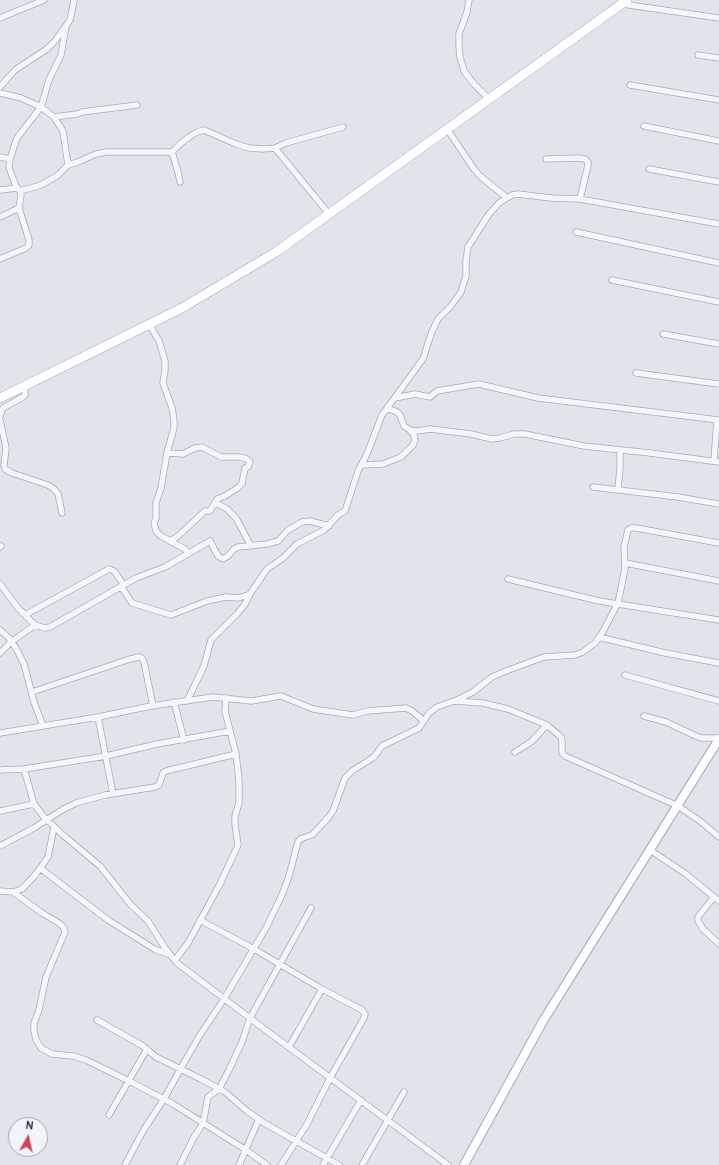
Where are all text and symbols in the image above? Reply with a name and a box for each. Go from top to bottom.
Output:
north arrow [8,1117,48,1157]
text: N [25,1119,34,1134]

